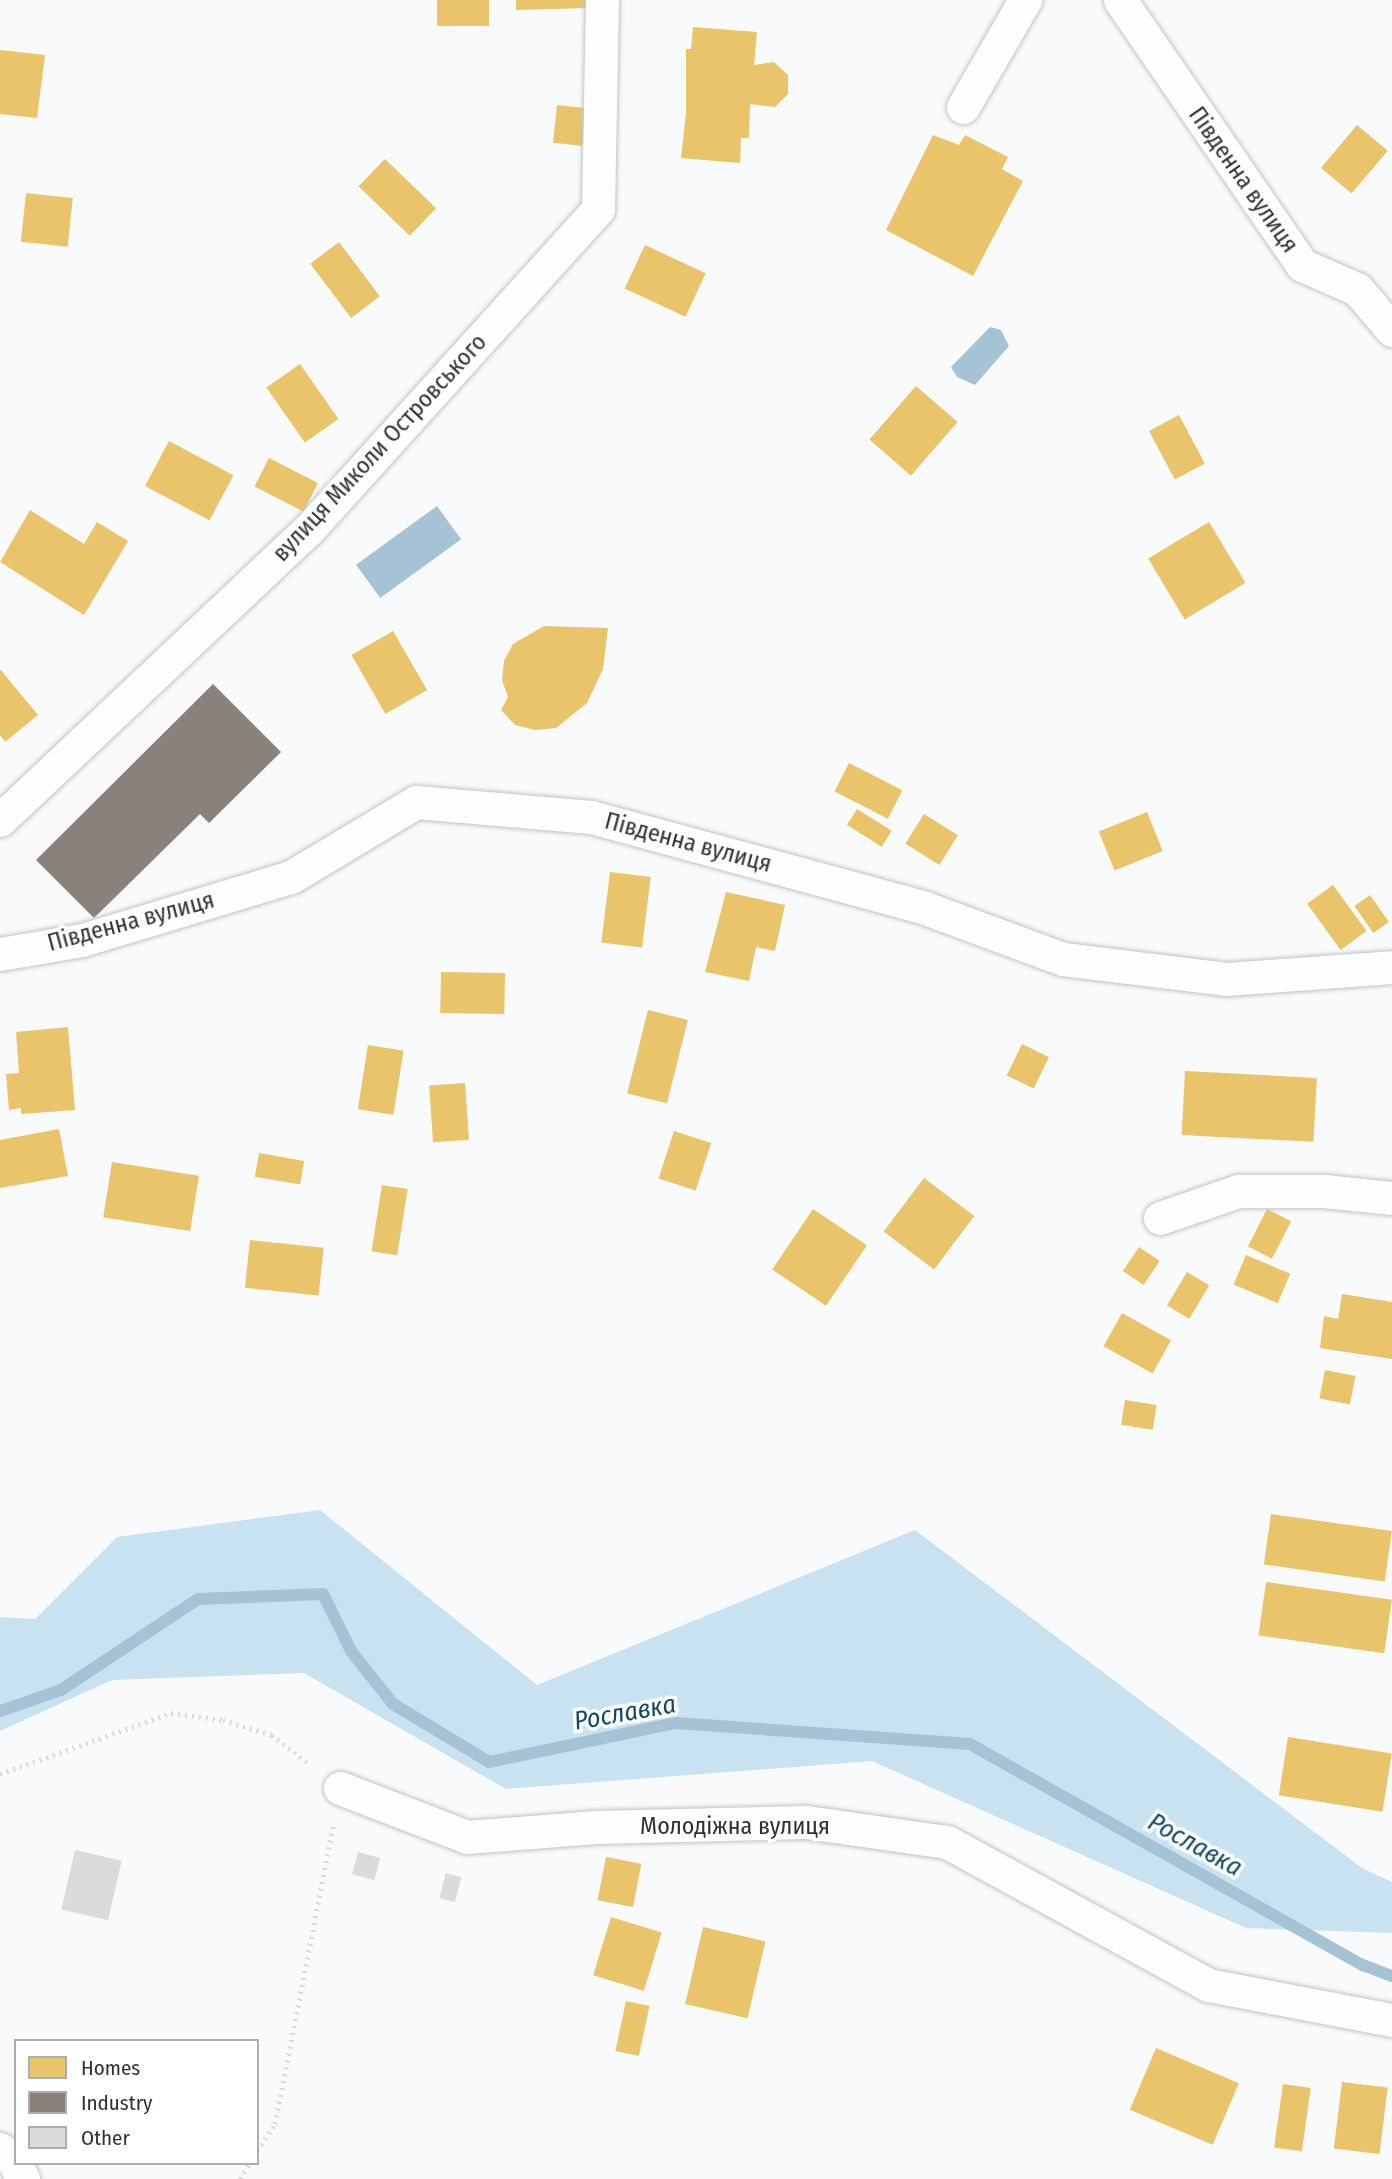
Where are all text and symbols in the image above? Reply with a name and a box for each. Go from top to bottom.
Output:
street label: Південна вулиця [1182,102,1304,258]
street label: вулиця Миколи Островського [267,328,493,568]
street label: Південна вулиця [602,807,774,879]
street label: Південна вулиця [45,886,217,958]
water label: Рославка [572,1689,678,1737]
water label: Рославка [1143,1806,1247,1884]
street label: Молодіжна вулиця [640,1813,830,1841]
legend [14,2039,259,2165]
text: Homes [81,2055,140,2081]
text: Industry [81,2090,152,2116]
text: Other [81,2125,130,2151]

